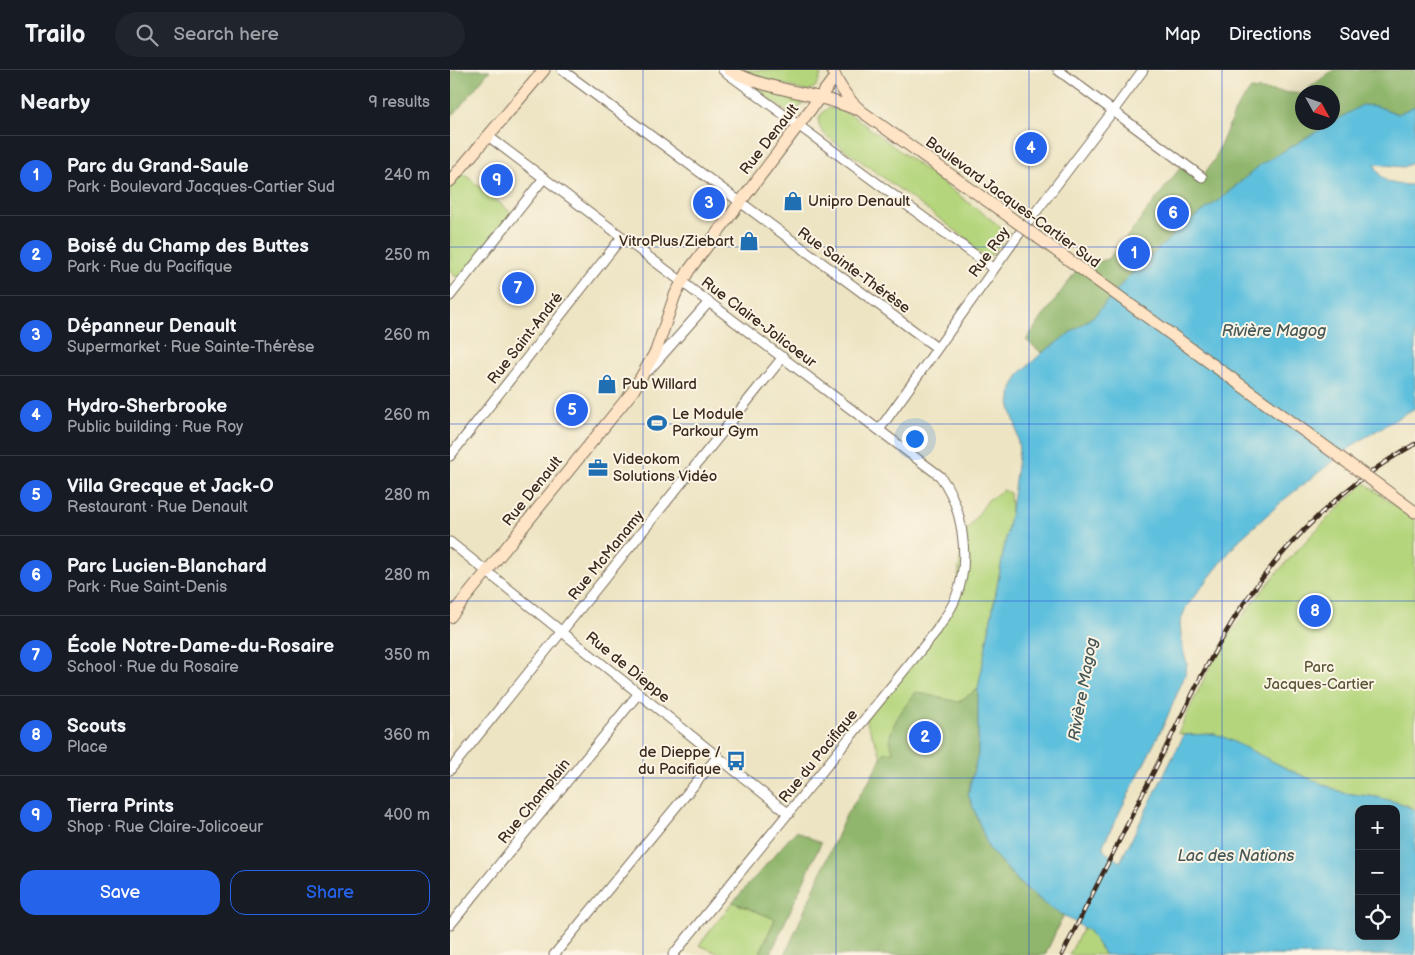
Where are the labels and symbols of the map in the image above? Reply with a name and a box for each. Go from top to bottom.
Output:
north arrow [1295,85,1340,130]
street label: Rue Denault [736,100,803,179]
pin: 4 [1015,129,1047,167]
street label: Boulevard Jacques-Cartier Sud [922,133,1104,272]
pin: 9 [481,161,513,199]
pin: 3 [693,184,725,222]
shop icon: Unipro Denault [782,190,804,212]
place label: Unipro Denault [808,192,911,211]
pin: 6 [1157,194,1189,232]
street label: Rue Sainte-Thérèse [794,223,914,318]
street label: Rue Roy [965,223,1014,281]
shop icon: VitroPlus/Ziebart [738,230,760,252]
place label: VitroPlus/Ziebart [619,232,734,251]
pin: 1 [1118,234,1150,272]
pin: 7 [502,269,534,307]
street label: Rue Claire-Jolicoeur [697,273,821,372]
street label: Rue Saint-André [484,289,567,388]
water label: Rivière Magog [1222,322,1326,341]
shop icon: Pub Willard [596,373,618,395]
place label: Pub Willard [622,375,697,394]
pin: 5 [556,391,588,429]
place label: Le Module Parkour Gym [672,405,758,441]
sports icon: Le Module Parkour Gym [646,412,668,434]
your location [902,426,928,452]
place label: Videokom Solutions Vidéo [613,450,717,486]
street label: Rue Denault [498,452,567,530]
office icon: Videokom Solutions Vidéo [587,457,609,479]
street label: Rue McManamy [564,506,649,604]
pin: 8 [1299,592,1331,630]
street label: Rue de Dieppe [582,628,674,707]
water label: Rivière Magog [1065,636,1102,742]
park label: Parc Jacques-Cartier [1264,658,1375,694]
street label: Rue du Pacifique [775,706,862,807]
pin: 2 [909,718,941,756]
place label: de Dieppe / du Pacifique [638,743,721,779]
bus stop icon: de Dieppe / du Pacifique [725,750,747,772]
street label: Rue Champlain [494,755,575,848]
water label: Lac des Nations [1178,847,1294,866]

